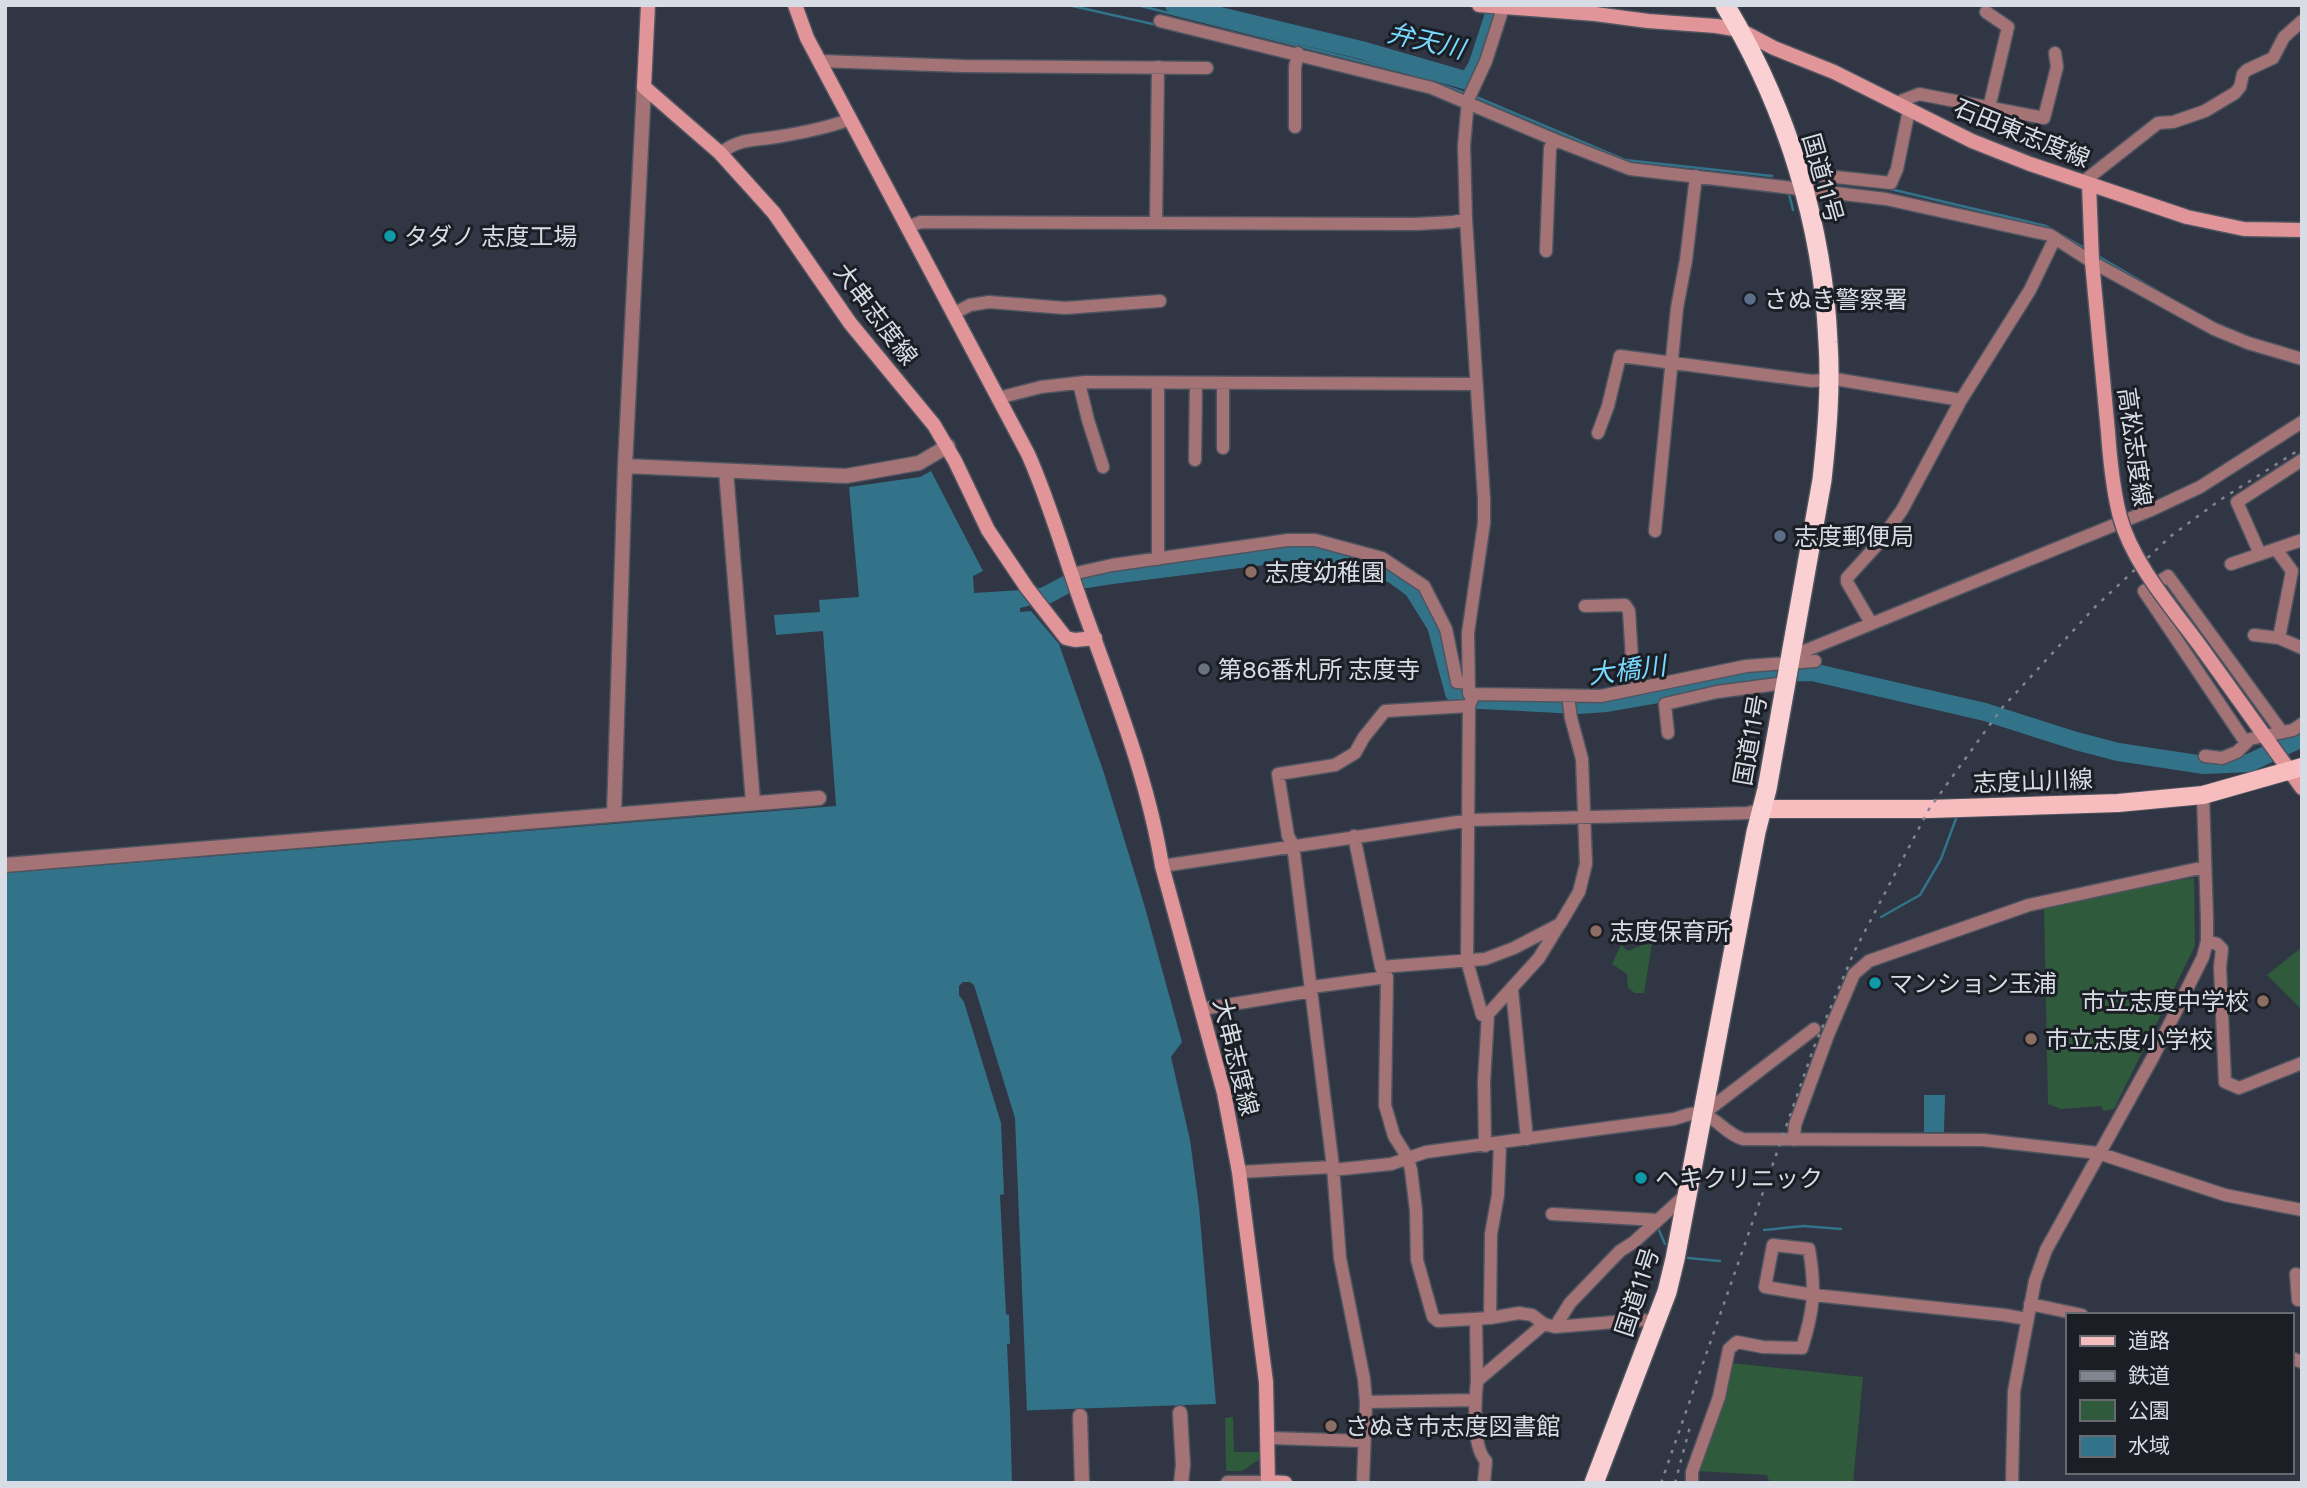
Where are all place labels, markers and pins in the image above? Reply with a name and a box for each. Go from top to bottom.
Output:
place label: タダノ 志度工場 [404,222,577,251]
marker: タダノ 志度工場 [382,228,398,244]
place label: さぬき警察署 [1764,285,1908,314]
marker: さぬき警察署 [1742,291,1758,307]
place label: 志度郵便局 [1794,522,1914,551]
marker: 志度郵便局 [1772,528,1788,544]
place label: 志度幼稚園 [1265,558,1385,587]
marker: 志度幼稚園 [1243,564,1259,580]
place label: 第86番札所 志度寺 [1218,655,1420,684]
marker: 第86番札所 志度寺 [1196,661,1212,677]
place label: 志度保育所 [1610,917,1730,946]
marker: 志度保育所 [1588,923,1604,939]
place label: マンション玉浦 [1889,969,2057,998]
marker: マンション玉浦 [1867,975,1883,991]
place label: 市立志度中学校 [2081,987,2249,1016]
marker: 市立志度中学校 [2255,993,2271,1009]
place label: 市立志度小学校 [2045,1025,2213,1054]
marker: 市立志度小学校 [2023,1031,2039,1047]
place label: ヘキクリニック [1655,1164,1823,1193]
marker: ヘキクリニック [1633,1170,1649,1186]
place label: さぬき市志度図書館 [1345,1412,1561,1441]
marker: さぬき市志度図書館 [1323,1418,1339,1434]

